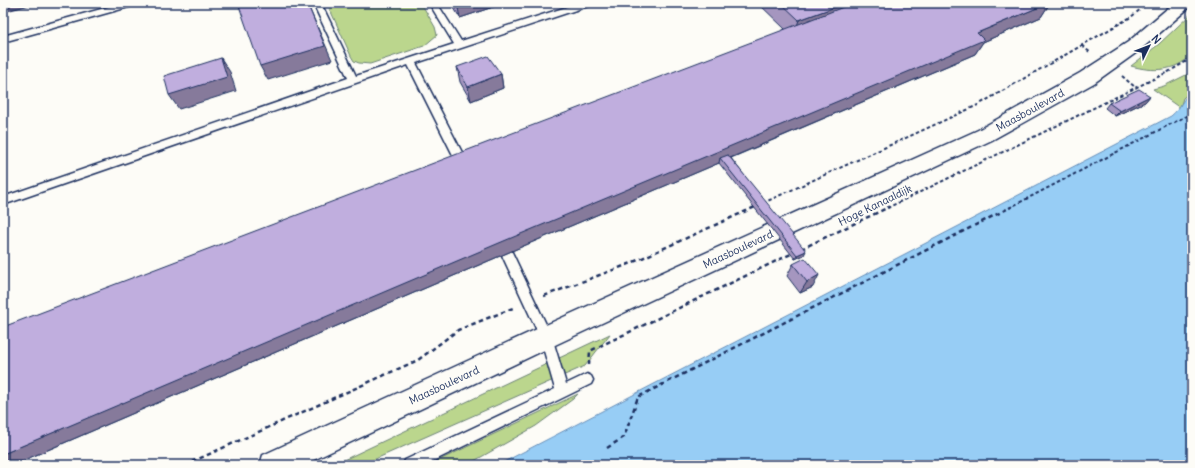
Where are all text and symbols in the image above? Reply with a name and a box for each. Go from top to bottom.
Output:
north arrow [1129,26,1169,66]
text: N [1149,32,1164,47]
street label: Maasboulevard [993,85,1067,135]
street label: Hoge Kanaaldijk [836,181,914,229]
street label: Maasboulevard [701,226,776,271]
street label: Maasboulevard [407,362,482,407]

